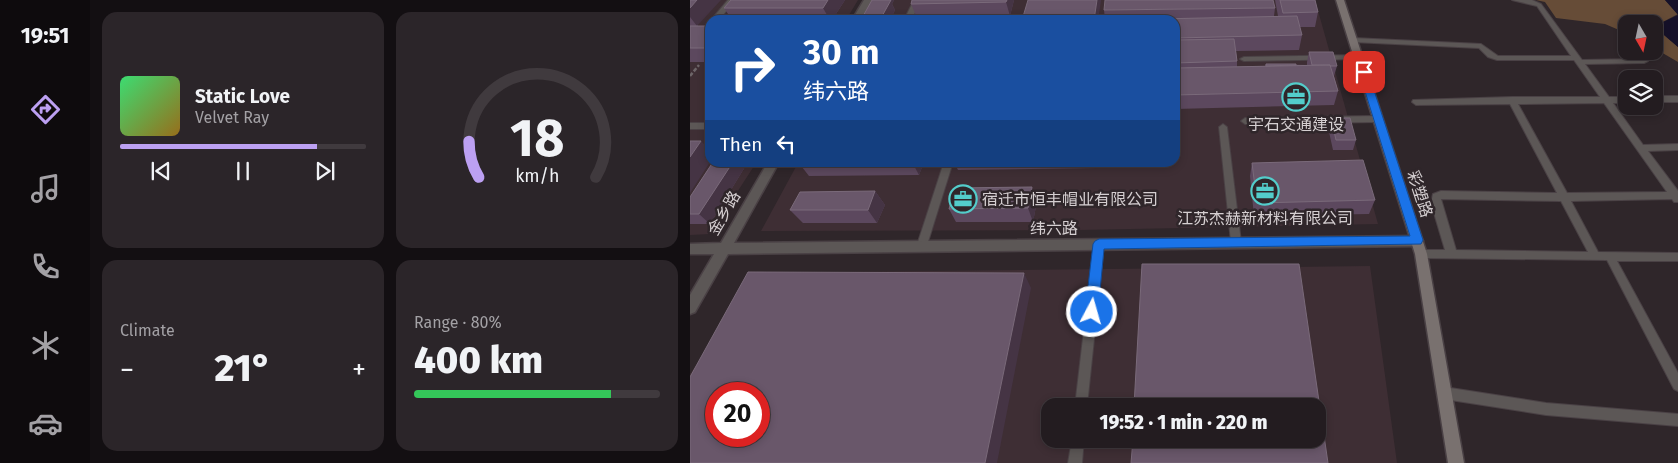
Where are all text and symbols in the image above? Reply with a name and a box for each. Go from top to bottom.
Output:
north arrow [1618,15,1662,60]
map controls [1618,15,1663,115]
text: 19:51 [21,22,69,49]
text: 30 m [803,31,880,73]
icon: right [720,35,785,100]
pin [1343,51,1385,93]
icon: arrive [1350,58,1378,86]
button: layers [1618,70,1663,115]
text: 纬六路 [803,78,869,105]
office icon: 宇石交通建设 [1281,82,1311,112]
text: Static Love [195,85,290,108]
icon: directions [28,92,63,127]
text: 18 [510,107,564,170]
text: Velvet Ray [195,108,269,127]
place label: 宇石交通建设 [1248,115,1344,134]
icon: left [772,130,800,158]
text: Then [720,133,762,156]
icon: previous [147,157,175,185]
icon: pause [229,157,257,185]
icon: next [311,157,339,185]
text: km/h [515,165,559,187]
street label: 彩塑路 [1404,168,1436,220]
icon: music [28,171,63,206]
office icon: 江苏杰赫新材料有限公司 [1250,176,1280,206]
office icon: 宿迁市恒丰帽业有限公司 [948,184,978,214]
street label: 金乡路 [704,187,744,239]
place label: 宿迁市恒丰帽业有限公司 [982,190,1158,209]
place label: 江苏杰赫新材料有限公司 [1177,209,1353,228]
street label: 纬六路 [1030,219,1078,238]
icon: phone [28,249,63,284]
position arrow [1065,285,1117,337]
text: Range · 80% [414,313,502,332]
text: Climate [120,321,175,340]
icon: climate [28,328,63,363]
text: 400 km [414,337,543,383]
text: 21° [215,345,271,391]
text: − [120,353,134,386]
text: + [352,353,366,386]
speed limit sign: 20 [705,382,770,447]
icon: car [28,406,63,441]
text: 19:52 · 1 min · 220 m [1099,411,1268,434]

